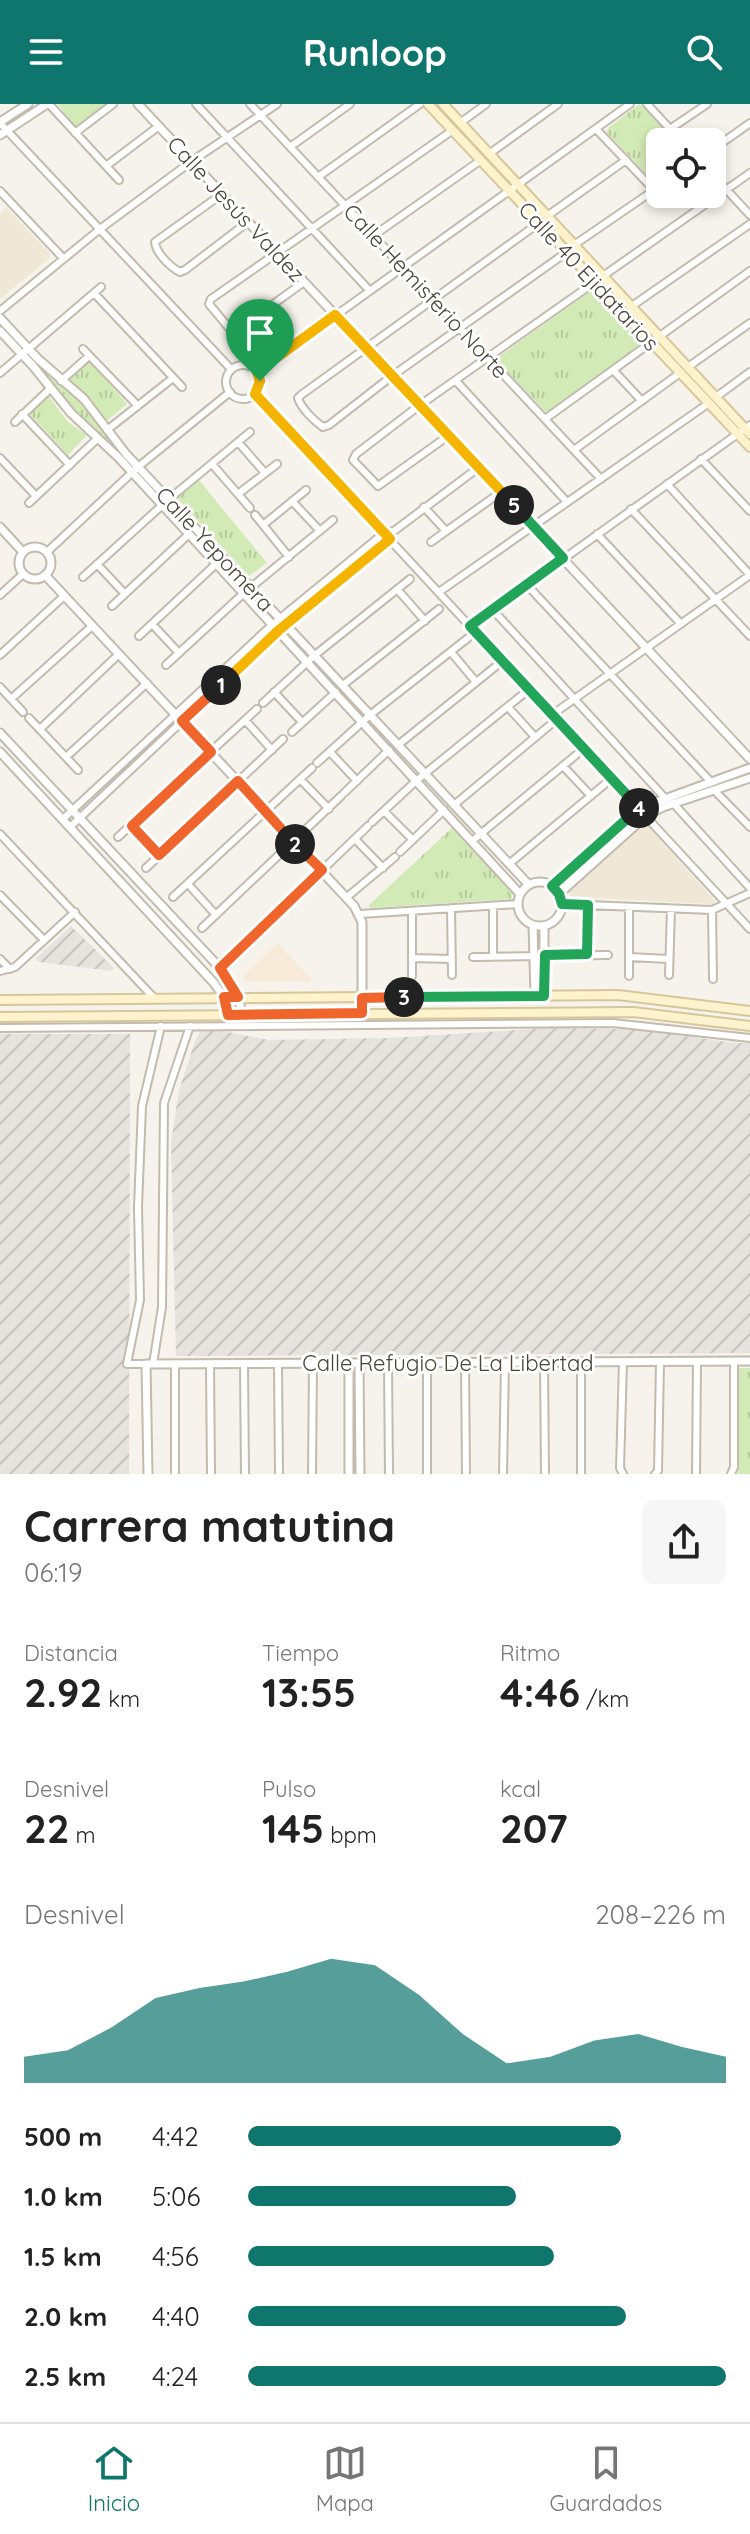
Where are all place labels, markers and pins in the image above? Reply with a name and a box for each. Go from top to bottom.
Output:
pin [226,299,294,381]
pin: 5 [494,485,534,525]
pin: 1 [201,665,241,705]
pin: 4 [619,788,659,828]
pin: 2 [275,824,315,864]
pin: 3 [384,977,424,1017]

